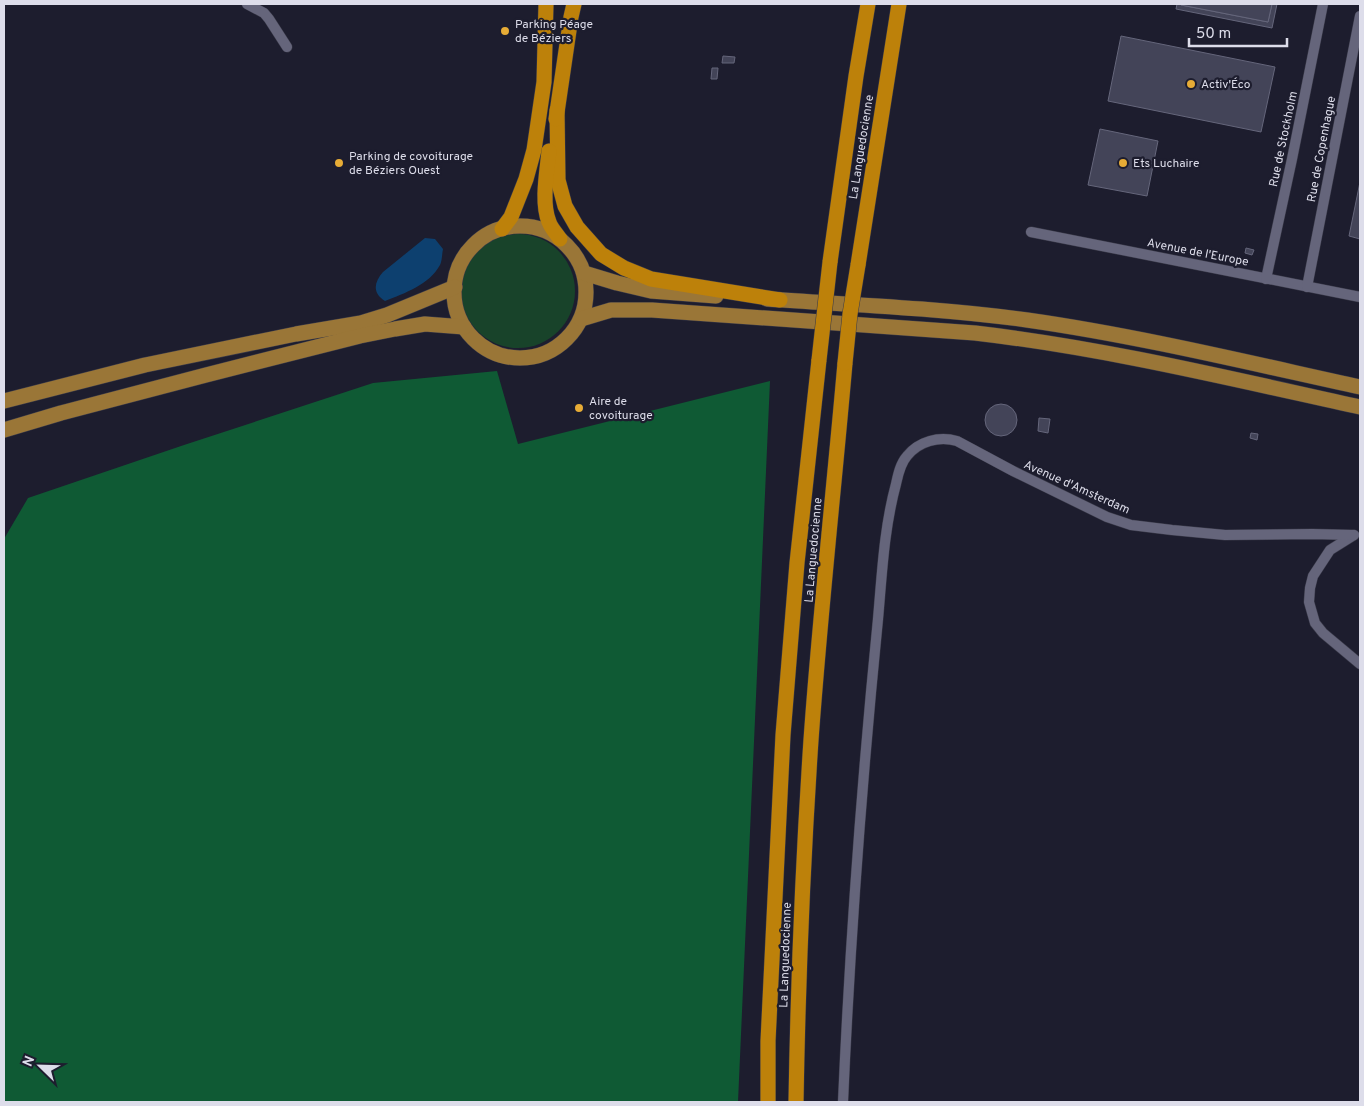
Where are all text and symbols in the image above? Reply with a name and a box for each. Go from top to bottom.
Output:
scale bar [1189,15,1286,47]
place label: Parking Péage de Béziers [515,17,593,47]
marker: Parking Péage de Béziers [499,25,511,37]
text: 50 m [1196,25,1231,44]
place label: Activ'Éco [1201,77,1251,93]
marker: Activ'Éco [1185,78,1197,90]
street label: Rue de Stockholm [1266,90,1302,189]
street label: La Languedocienne [846,94,878,201]
street label: Rue de Copenhague [1304,95,1340,204]
place label: Parking de covoiturage de Béziers Ouest [349,149,473,179]
place label: Ets Luchaire [1133,156,1199,172]
marker: Parking de covoiturage de Béziers Ouest [333,157,345,169]
marker: Ets Luchaire [1117,157,1129,169]
street label: Avenue de l'Europe [1146,235,1250,271]
place label: Aire de covoiturage [589,394,653,424]
marker: Aire de covoiturage [573,402,585,414]
street label: Avenue d'Amsterdam [1021,457,1132,519]
street label: La Languedocienne [801,497,827,603]
street label: La Languedocienne [776,902,796,1008]
north arrow [15,1041,65,1091]
text: N [20,1054,39,1069]

